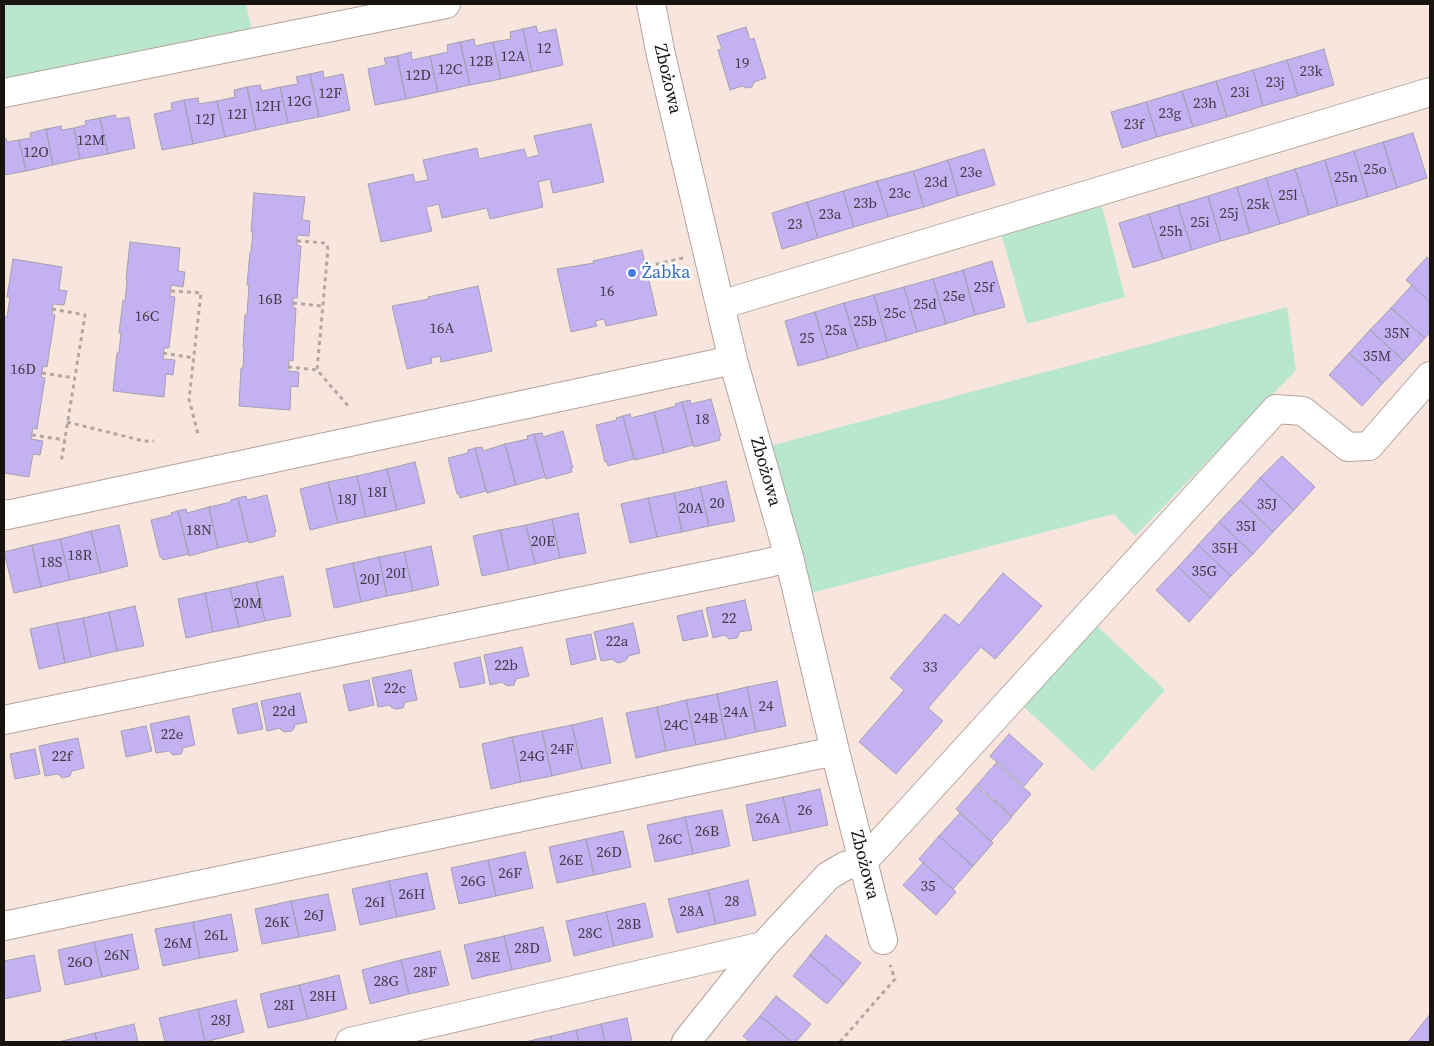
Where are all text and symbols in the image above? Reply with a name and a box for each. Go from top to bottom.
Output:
house number: 12 [537,40,551,58]
street label: Zbożowa [649,42,685,116]
house number: 12A [501,48,525,66]
house number: 12B [469,53,493,71]
house number: 19 [735,55,749,73]
house number: 12C [438,61,462,79]
house number: 23k [1299,63,1323,81]
house number: 12D [405,67,431,85]
house number: 23j [1265,74,1285,92]
house number: 23i [1230,84,1250,102]
house number: 12F [318,85,342,103]
house number: 12G [286,93,312,111]
house number: 23h [1193,95,1217,113]
house number: 12H [255,98,281,116]
house number: 23g [1159,105,1181,123]
house number: 12I [227,106,247,124]
house number: 12J [195,111,215,129]
house number: 23f [1124,116,1144,134]
house number: 12M [77,132,105,150]
house number: 12O [23,144,49,162]
house number: 25o [1363,161,1387,179]
house number: 23e [960,164,982,182]
house number: 25n [1334,169,1358,187]
house number: 23d [924,174,948,192]
house number: 23c [889,185,911,203]
house number: 25l [1278,187,1298,205]
house number: 23b [853,195,877,213]
house number: 25k [1246,196,1270,214]
house number: 25j [1219,205,1239,223]
house number: 23a [819,206,841,224]
house number: 25i [1190,214,1210,232]
house number: 23 [788,216,802,234]
house number: 25h [1159,223,1183,241]
place label: Żabka [642,262,690,284]
marker: Żabka [626,267,638,279]
house number: 25f [974,279,994,297]
house number: 16 [600,283,614,301]
house number: 25e [943,288,965,306]
house number: 16B [258,291,282,309]
house number: 25d [913,296,937,314]
house number: 25c [884,305,906,323]
house number: 16C [135,308,159,326]
house number: 25b [853,313,877,331]
house number: 16A [430,320,454,338]
house number: 25a [825,322,847,340]
house number: 35N [1384,325,1410,343]
house number: 25 [800,330,814,348]
house number: 35M [1363,348,1391,366]
house number: 16D [10,361,36,379]
house number: 18 [695,411,709,429]
street label: Zbożowa [745,435,785,509]
house number: 18I [367,484,387,502]
house number: 18J [337,491,357,509]
house number: 20 [710,495,724,513]
house number: 35J [1257,496,1277,514]
house number: 20A [679,500,703,518]
house number: 35I [1236,518,1256,536]
house number: 18N [186,522,212,540]
house number: 20E [531,533,555,551]
house number: 35H [1212,540,1238,558]
house number: 18R [68,547,92,565]
house number: 18S [40,554,62,572]
house number: 35G [1191,563,1217,581]
house number: 20I [386,565,406,583]
house number: 20J [360,571,380,589]
house number: 20M [234,595,262,613]
house number: 22 [722,610,736,628]
house number: 22a [606,633,628,651]
house number: 22b [494,657,518,675]
house number: 33 [923,659,937,677]
house number: 22c [384,680,406,698]
house number: 24 [759,698,773,716]
house number: 22d [272,703,296,721]
house number: 24A [724,704,748,722]
house number: 24B [694,710,718,728]
house number: 24C [664,717,688,735]
house number: 22e [161,726,183,744]
house number: 24F [550,741,574,759]
house number: 22f [52,748,72,766]
house number: 24G [519,748,545,766]
house number: 26 [798,802,812,820]
house number: 26A [756,810,780,828]
house number: 26B [695,823,719,841]
street label: Zbożowa [845,828,883,902]
house number: 26C [658,831,682,849]
house number: 26D [596,844,622,862]
house number: 26E [559,852,583,870]
house number: 26F [498,865,522,883]
house number: 26G [460,873,486,891]
house number: 35 [921,878,935,896]
house number: 26H [399,886,425,904]
house number: 28 [725,893,739,911]
house number: 26I [365,894,385,912]
house number: 28A [680,903,704,921]
house number: 26J [304,907,324,925]
house number: 26K [264,914,290,932]
house number: 28B [617,916,641,934]
house number: 28C [578,925,602,943]
house number: 26L [204,927,228,945]
house number: 26M [164,935,192,953]
house number: 28D [514,940,540,958]
house number: 26N [104,947,130,965]
house number: 28E [476,949,500,967]
house number: 26O [67,954,93,972]
house number: 28F [413,964,437,982]
house number: 28G [373,973,399,991]
house number: 28H [310,988,336,1006]
house number: 28I [274,997,294,1015]
house number: 28J [211,1012,231,1030]

